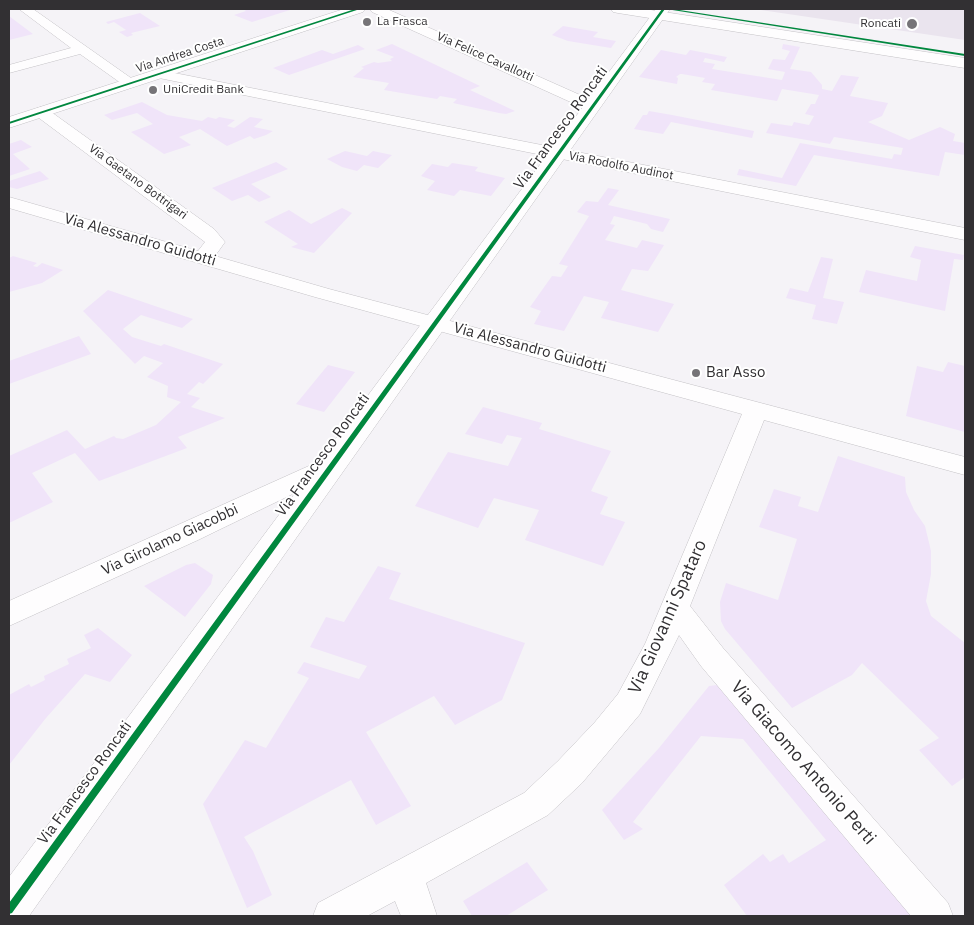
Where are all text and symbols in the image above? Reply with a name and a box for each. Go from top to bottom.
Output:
place label: La Frasca [377,15,428,29]
marker: La Frasca [361,16,373,28]
place label: Roncati [860,17,901,31]
marker: Roncati [905,17,919,31]
street label: Via Felice Cavallotti [434,29,536,85]
street label: Via Andrea Costa [134,34,226,76]
street label: Via Francesco Roncati [510,63,612,193]
place label: UniCredit Bank [163,83,244,97]
marker: UniCredit Bank [147,84,159,96]
street label: Via Gaetano Bottrigari [86,141,190,223]
street label: Via Rodolfo Audinot [567,149,675,183]
street label: Via Alessandro Guidotti [62,210,218,270]
street label: Via Alessandro Guidotti [452,319,608,377]
place label: Bar Asso [706,364,765,382]
marker: Bar Asso [690,367,702,379]
street label: Via Francesco Roncati [272,390,374,520]
street label: Via Girolamo Giacobbi [99,500,241,580]
street label: Via Giovanni Spataro [624,536,712,698]
street label: Via Giacomo Antonio Perti [726,677,880,849]
street label: Via Francesco Roncati [34,718,136,848]

